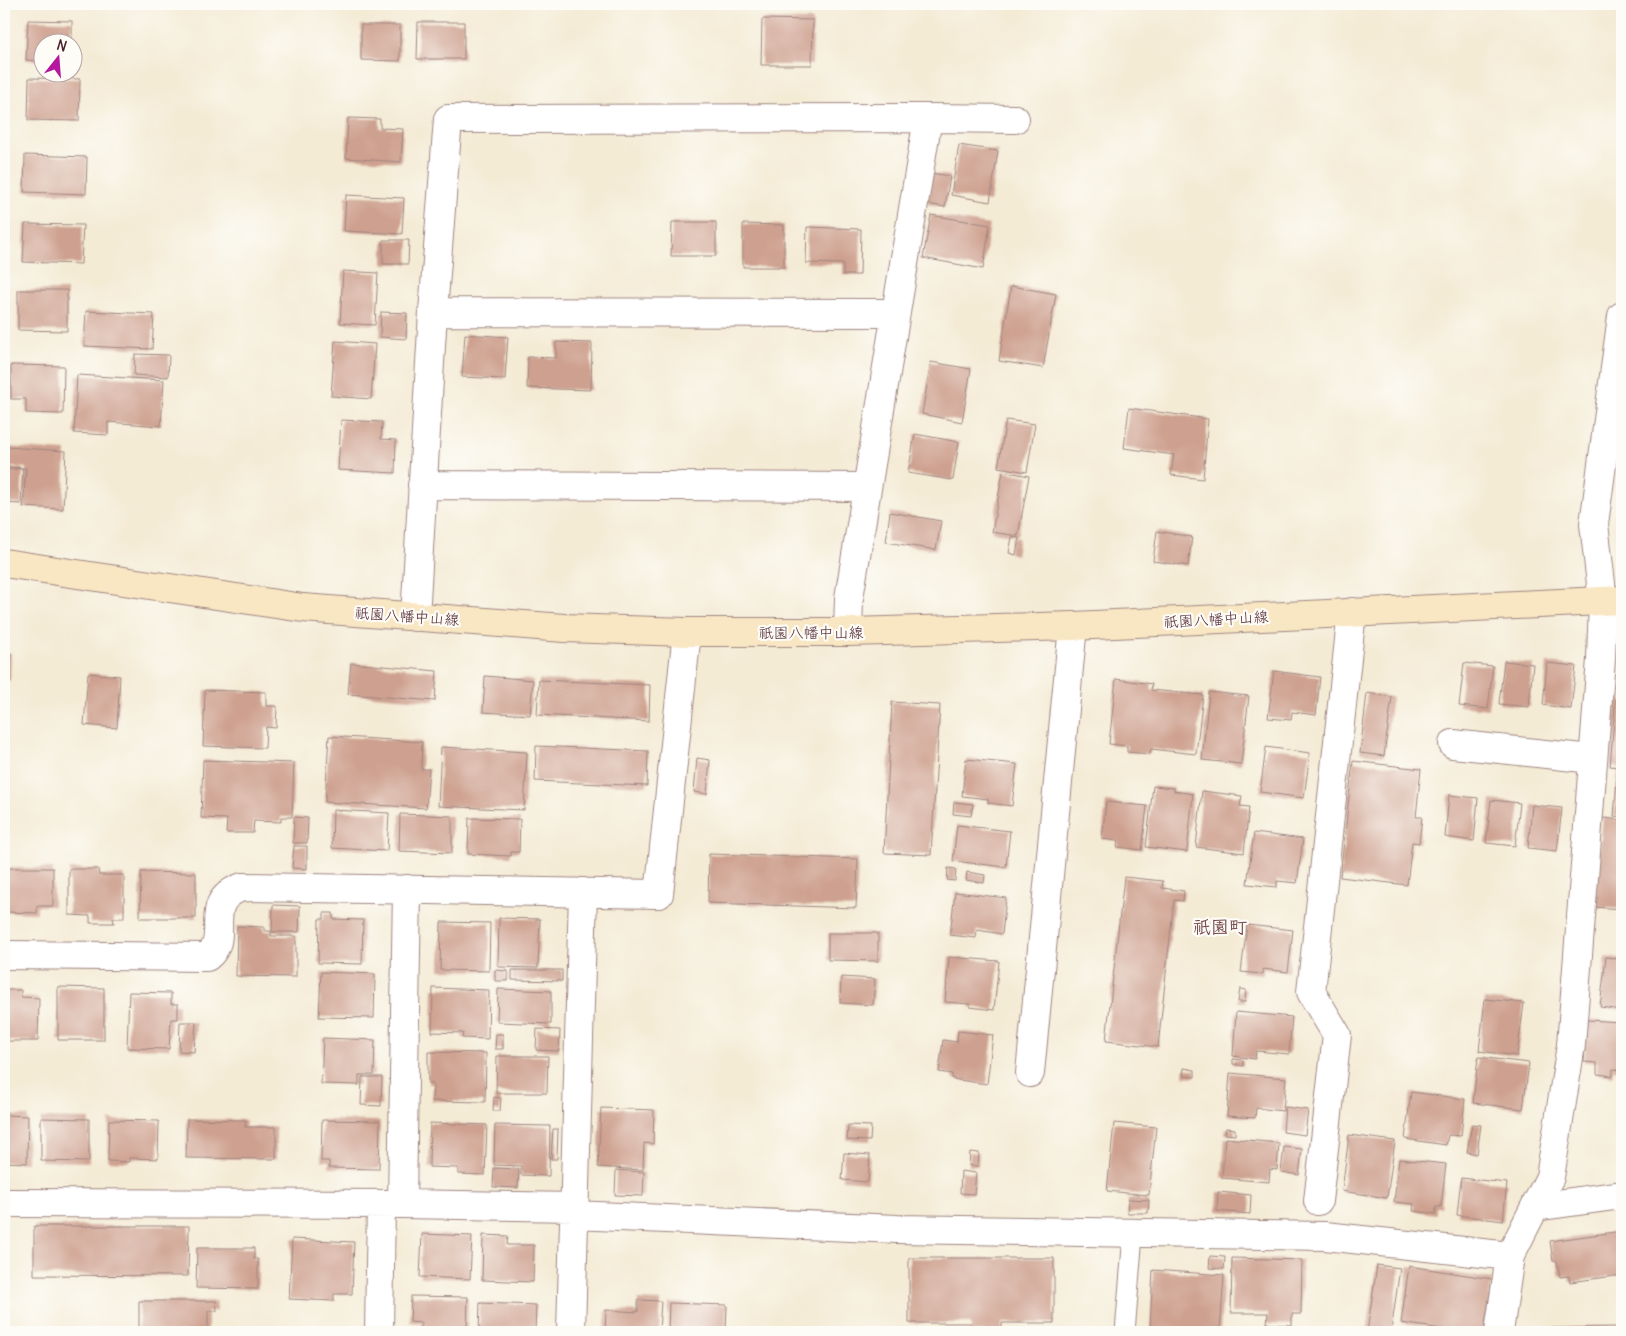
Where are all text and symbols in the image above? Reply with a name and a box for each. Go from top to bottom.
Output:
north arrow [32,32,82,82]
text: N [55,36,69,56]
street label: 祇園八幡中山線 [354,603,460,629]
street label: 祇園八幡中山線 [1163,607,1269,631]
street label: 祇園八幡中山線 [758,623,864,642]
district label: 祇園町 [1193,915,1247,938]

